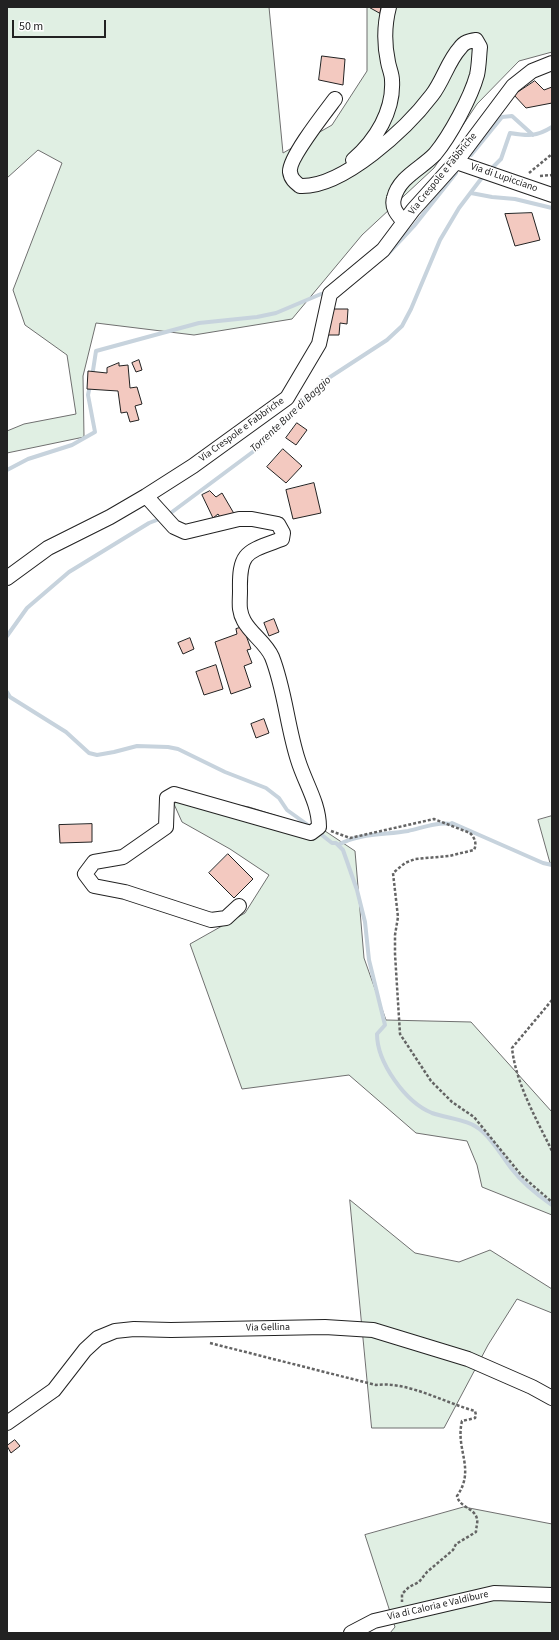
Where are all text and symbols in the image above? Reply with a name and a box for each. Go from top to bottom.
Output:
scale bar [14,12,108,38]
text: 50 m [19,18,43,35]
street label: Via Crespole e Fabbriche [406,131,480,217]
street label: Via di Lupicciano [469,161,539,195]
water label: Torrente Bure di Baggio [248,374,334,456]
street label: Via Crespole e Fabbriche [197,395,287,465]
street label: Via Gellina [246,1322,290,1334]
street label: Via di Caloria e Valdibure [386,1589,490,1623]

